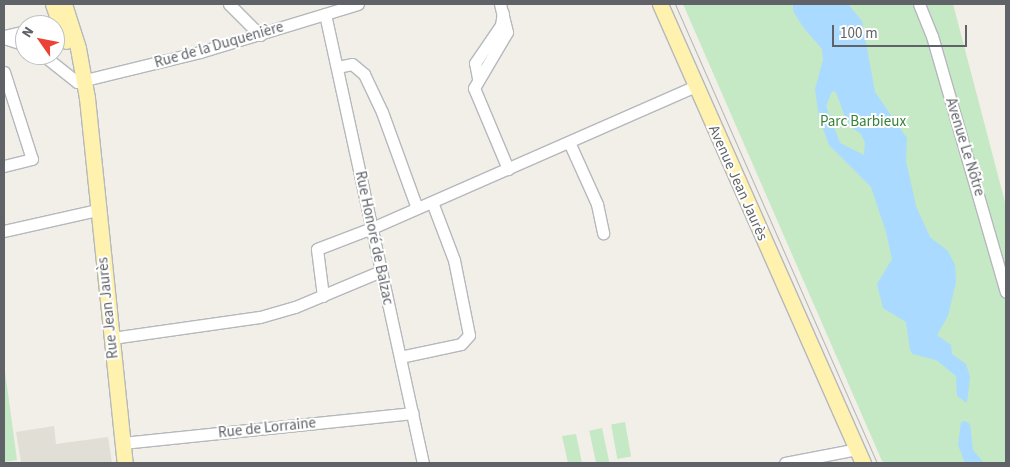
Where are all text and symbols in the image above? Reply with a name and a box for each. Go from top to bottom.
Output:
north arrow [15,15,65,65]
scale bar [835,15,970,47]
street label: Rue de la Duquenière [152,18,286,72]
text: N [17,23,39,42]
text: 100 m [840,23,878,44]
street label: Avenue Le Nôtre [941,96,989,198]
park label: Parc Barbieux [820,113,906,131]
street label: Avenue Jean Jaurès [705,123,771,243]
street label: Rue Honoré de Balzac [351,169,397,307]
street label: Rue Jean Jaurès [94,256,122,360]
street label: Rue de Lorraine [217,414,317,442]

